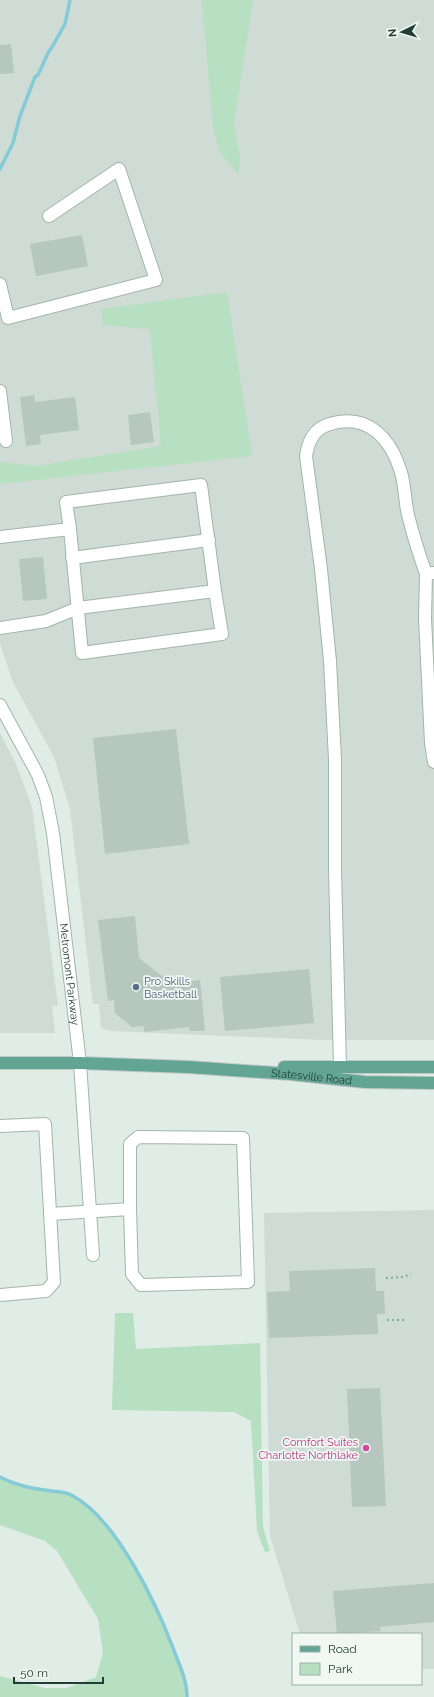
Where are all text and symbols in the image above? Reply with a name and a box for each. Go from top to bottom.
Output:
north arrow [382,12,422,52]
text: N [386,28,399,38]
street label: Metromont Parkway [57,923,82,1026]
place label: Pro Skills Basketball [144,975,197,1001]
marker: Pro Skills Basketball [131,982,141,992]
street label: Statesville Road [271,1067,353,1088]
place label: Comfort Suites Charlotte Northlake [258,1436,359,1462]
marker: Comfort Suites Charlotte Northlake [361,1443,371,1453]
legend [292,1633,422,1685]
text: Road [328,1642,357,1656]
scale bar [14,1659,103,1685]
text: Park [328,1662,353,1676]
text: 50 m [20,1666,48,1680]

